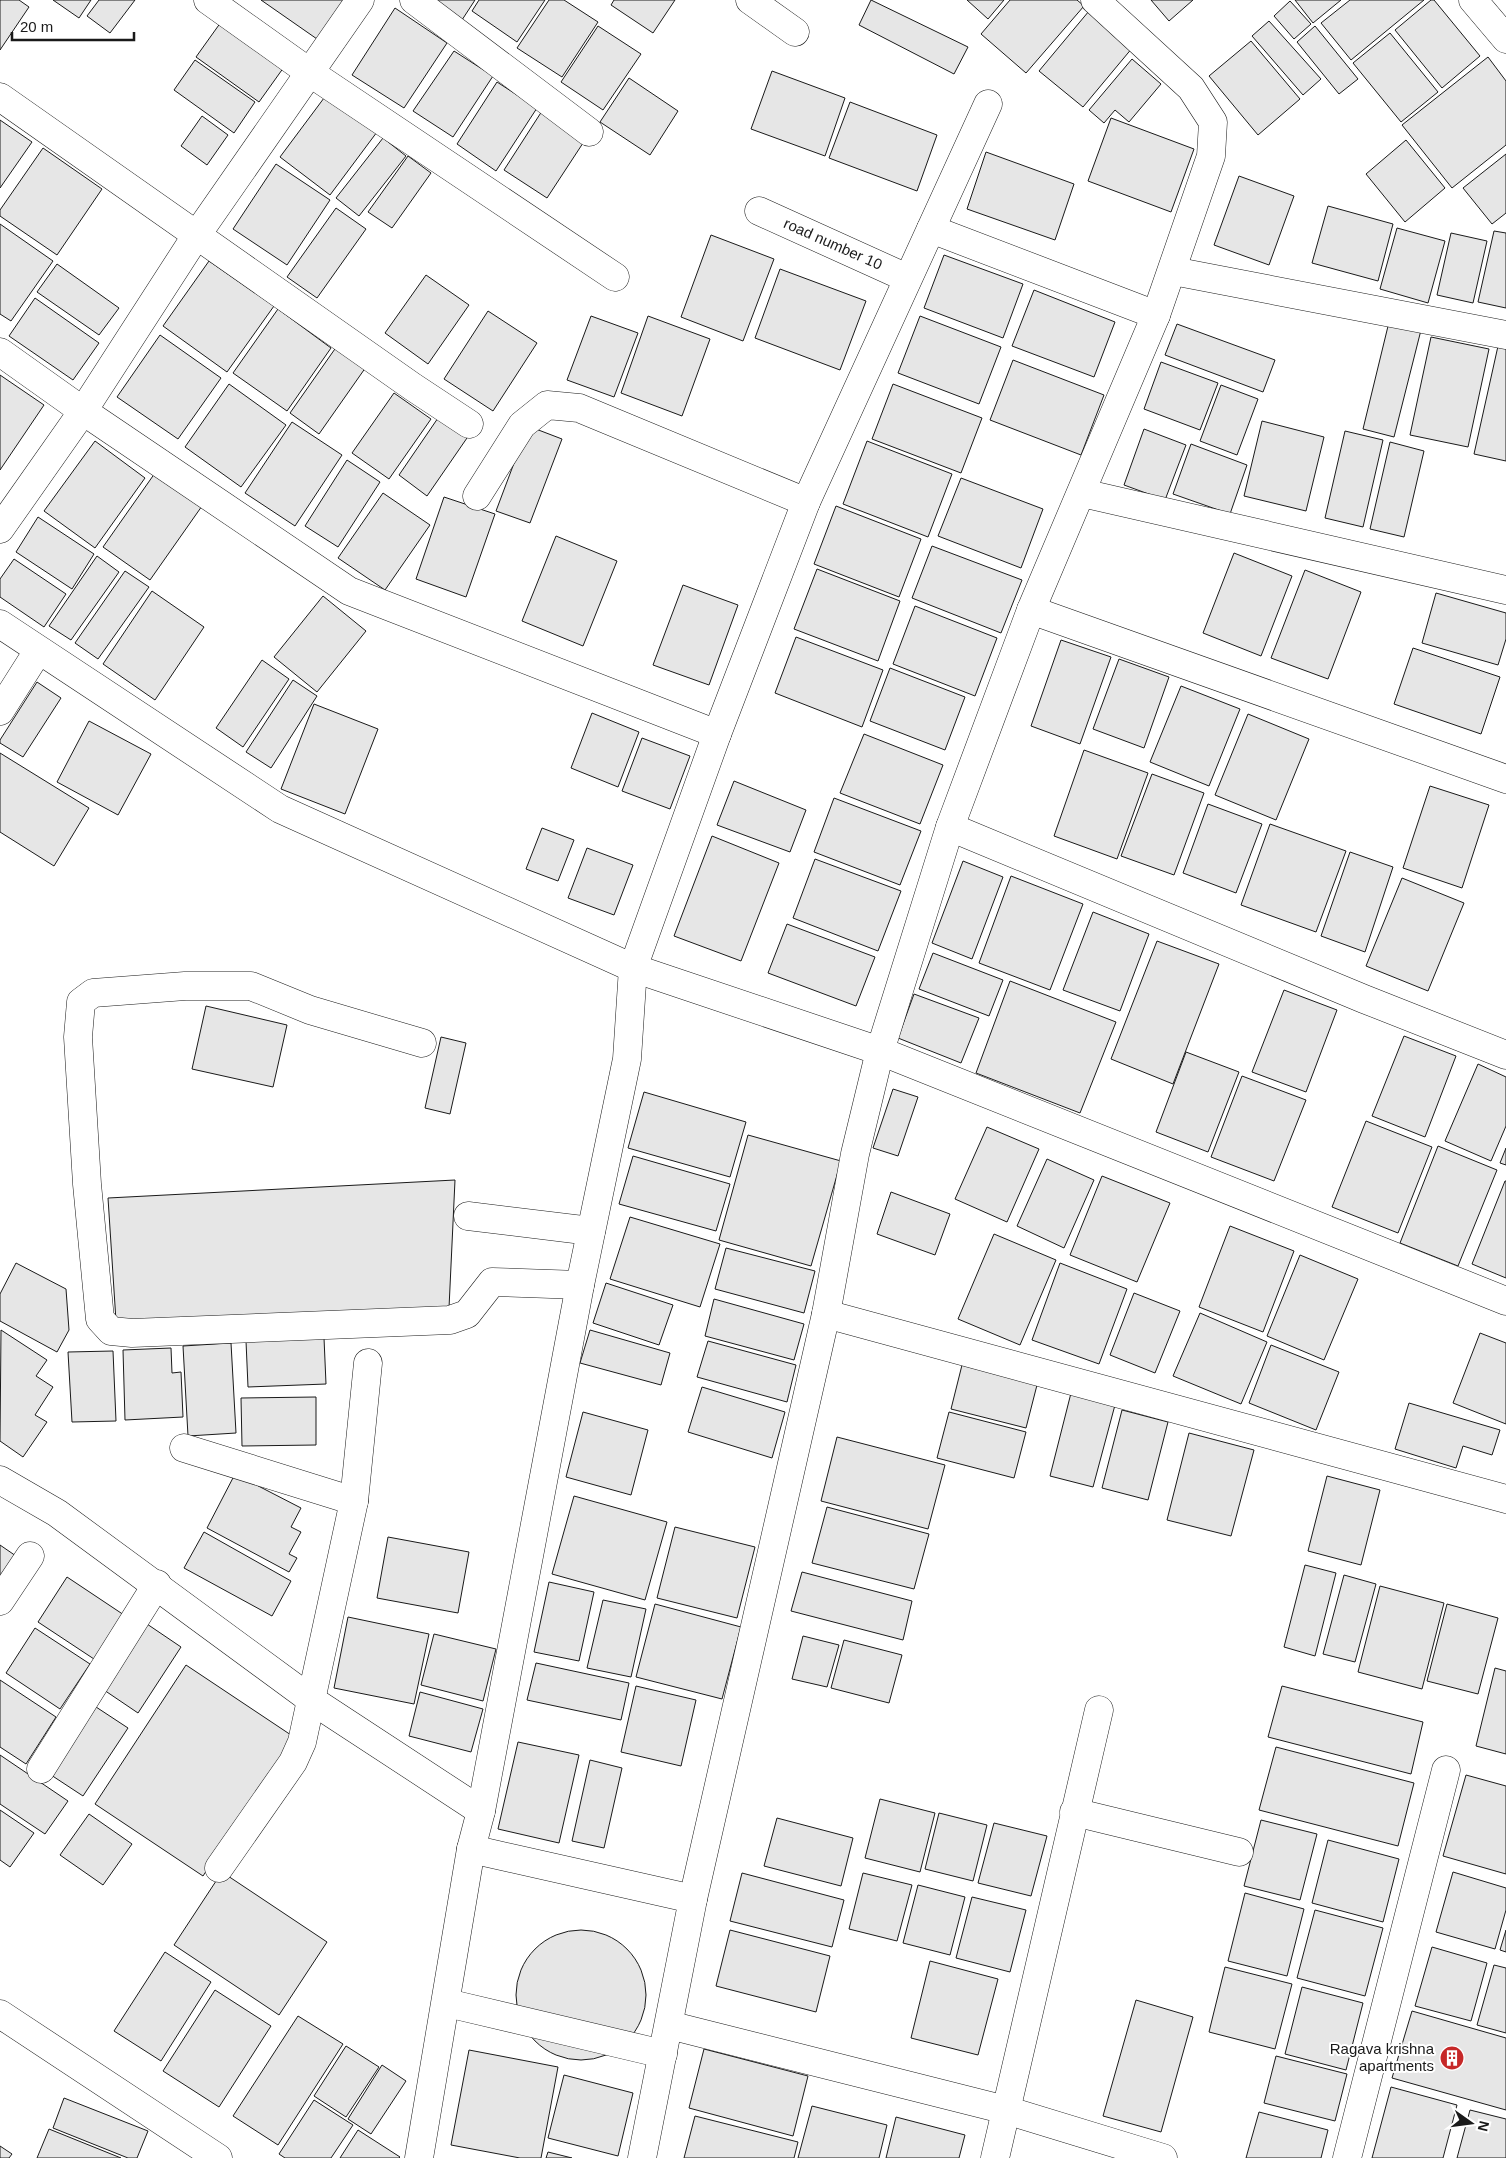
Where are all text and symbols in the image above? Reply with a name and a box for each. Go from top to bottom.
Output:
scale bar [12,10,135,42]
text: 20 m [20,18,53,35]
street label: road number 10 [781,214,885,273]
place label: Ragava krishna apartments [1330,2040,1435,2074]
building icon: Ragava krishna apartments [1439,2045,1465,2071]
north arrow [1446,2098,1496,2148]
text: N [1475,2119,1493,2133]

